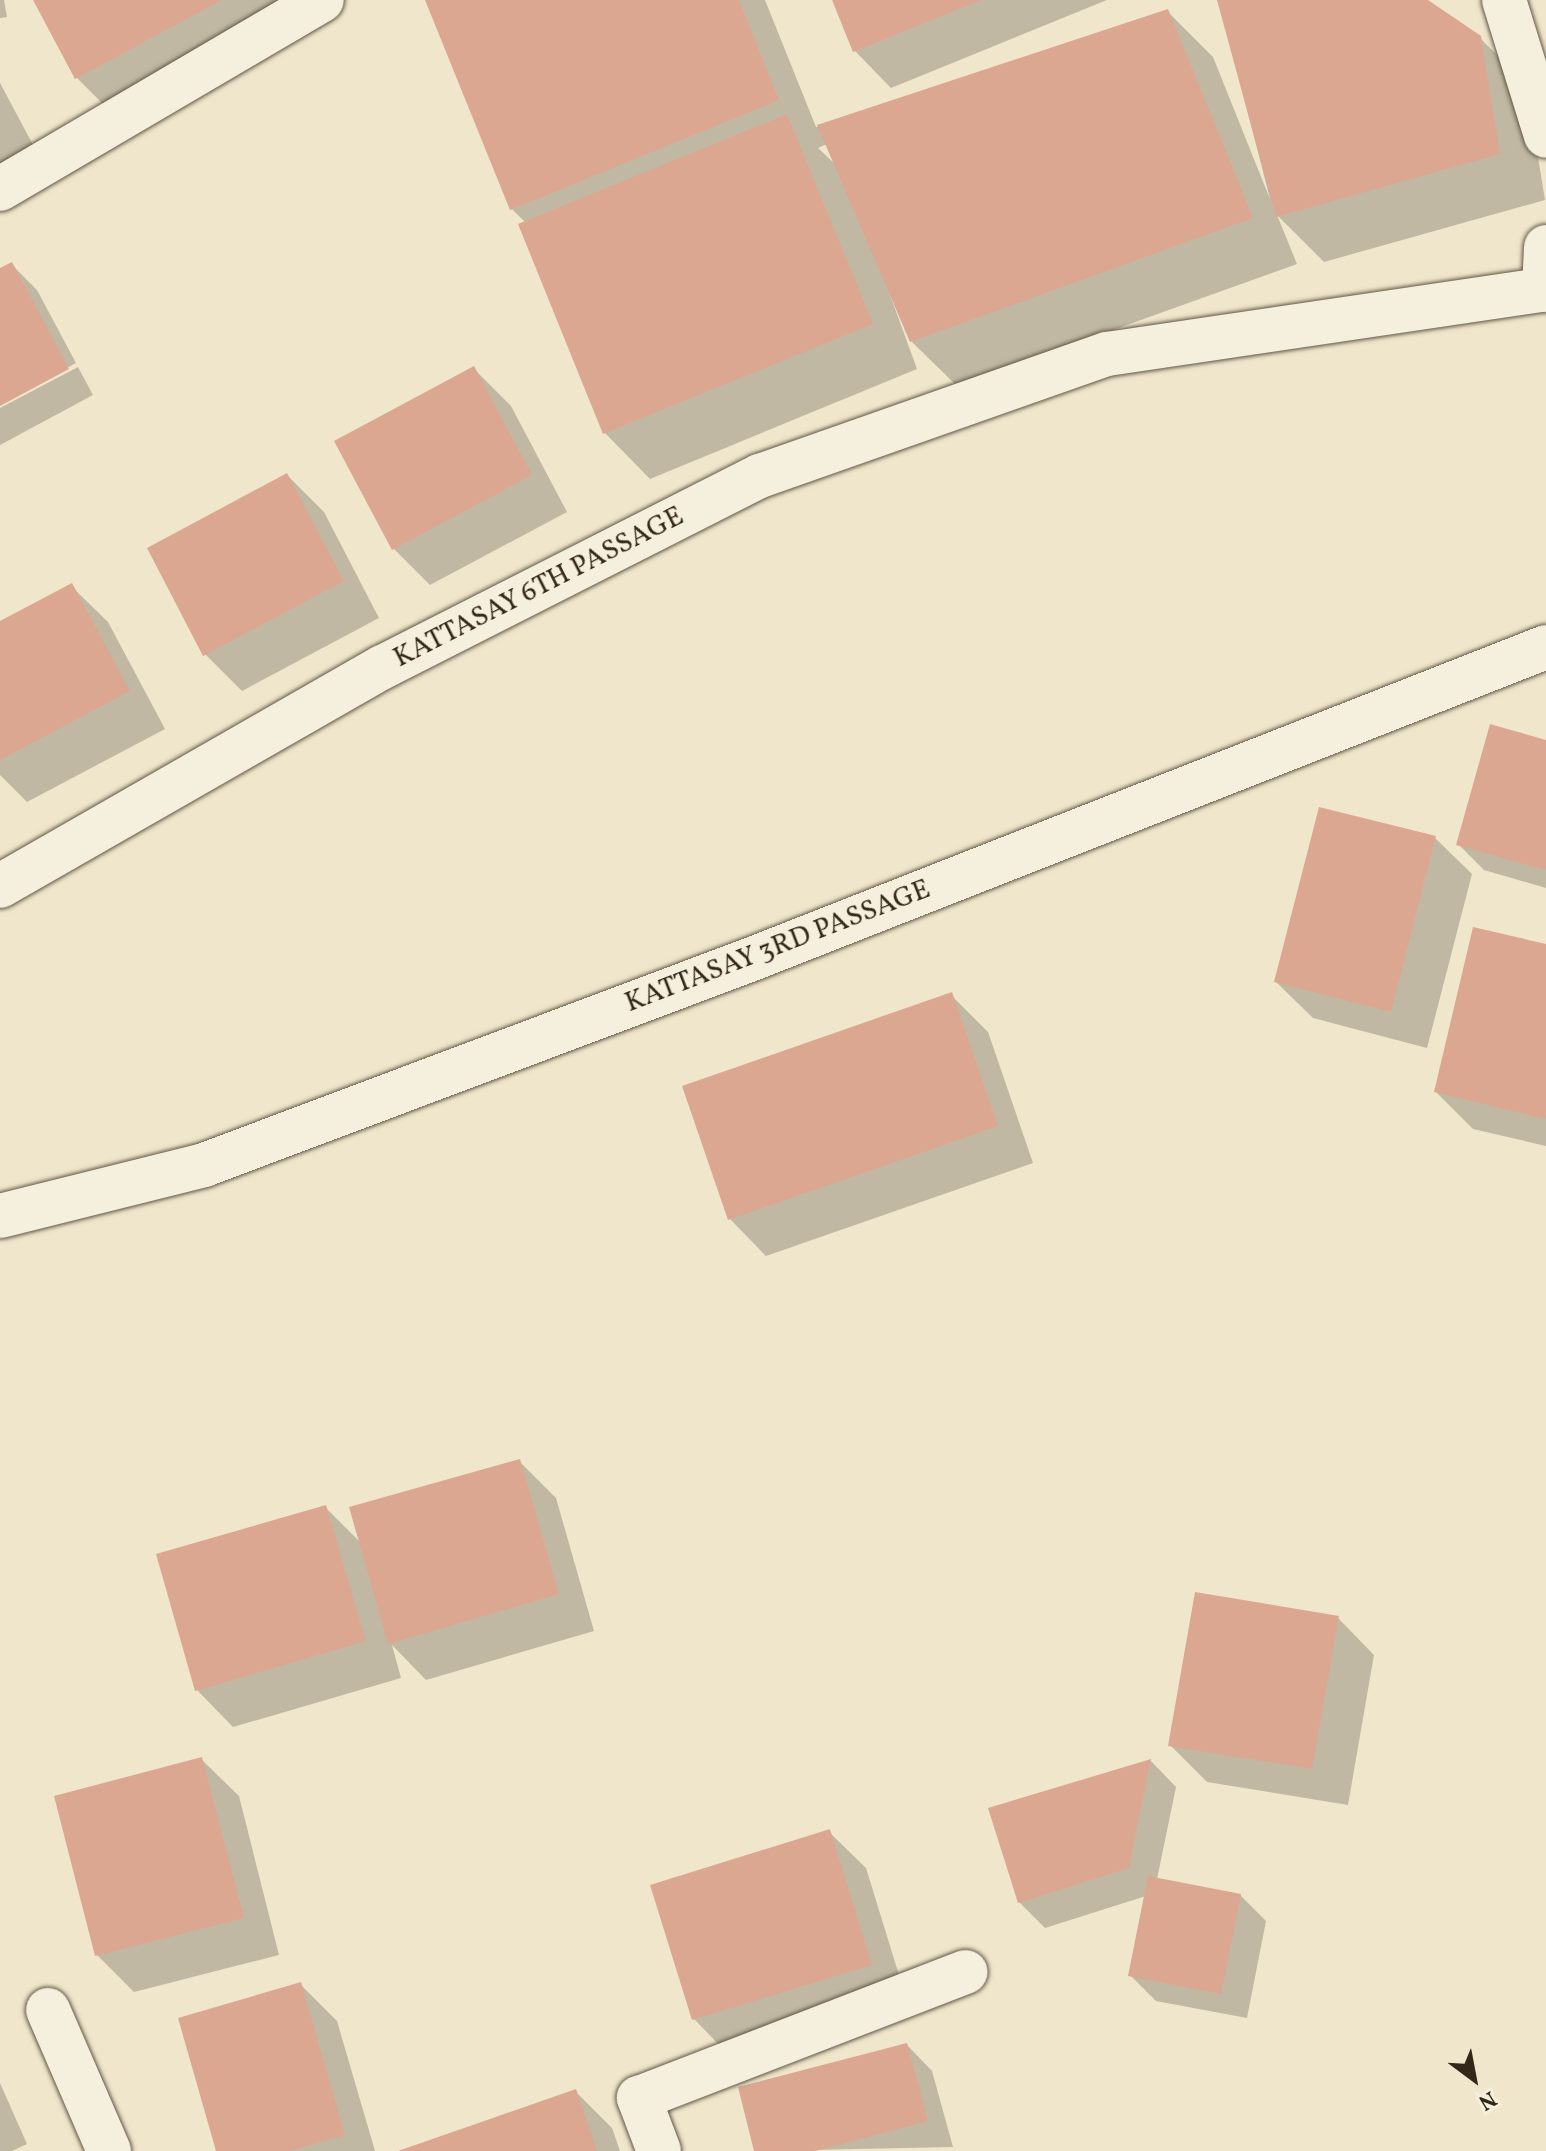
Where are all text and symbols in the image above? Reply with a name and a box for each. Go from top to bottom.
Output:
street label: KATTASAY 6TH PASSAGE [388,500,690,676]
street label: KATTASAY 3RD PASSAGE [620,873,936,1021]
north arrow [1434,2039,1514,2119]
text: N [1472,2082,1502,2117]

